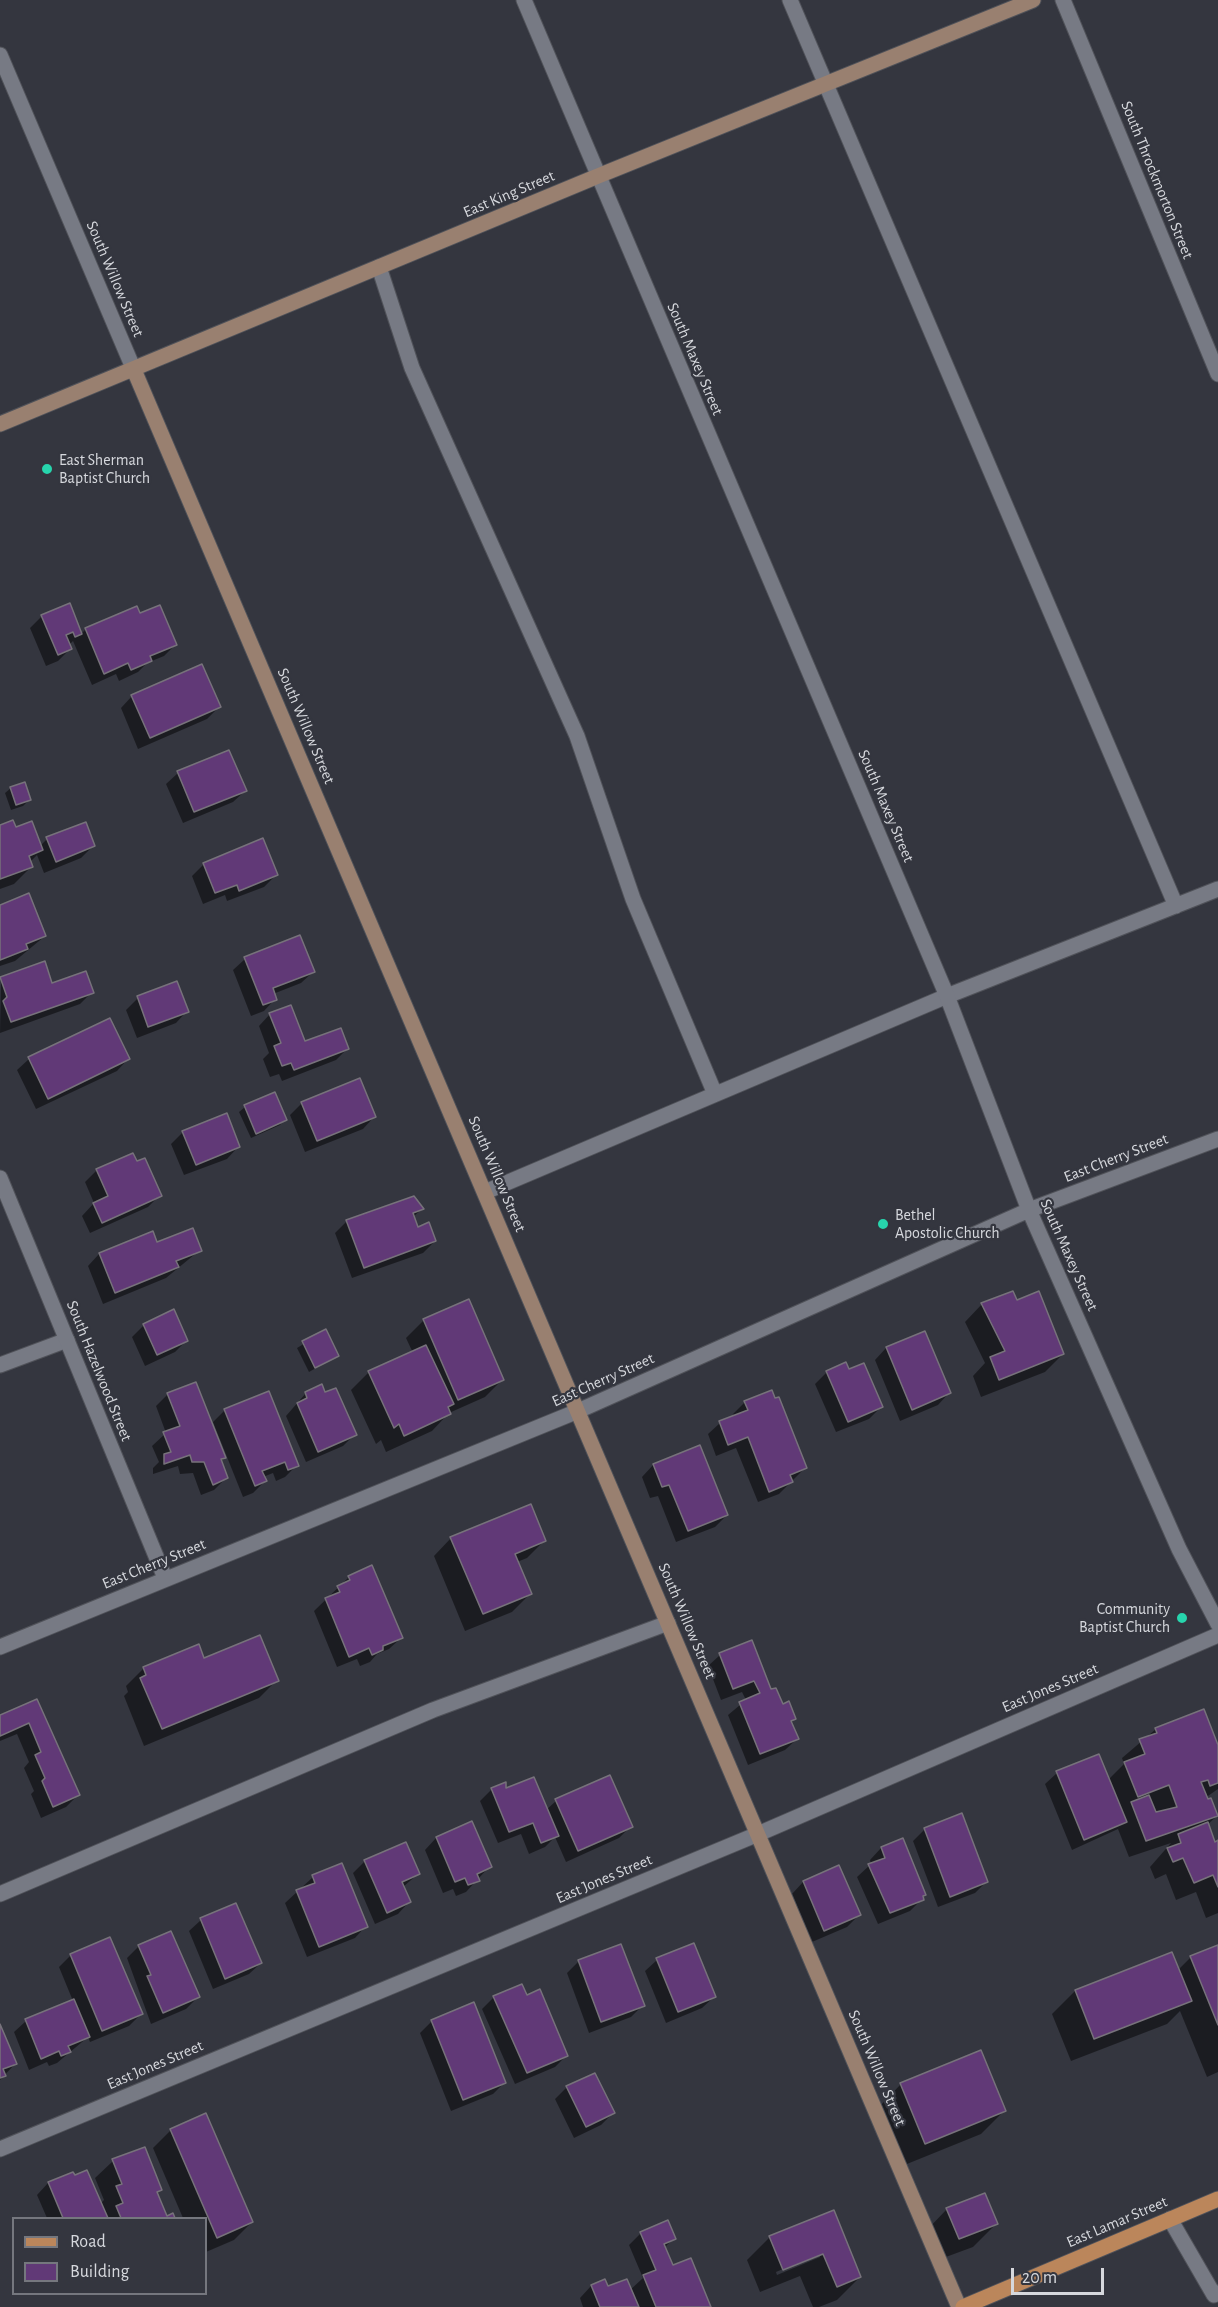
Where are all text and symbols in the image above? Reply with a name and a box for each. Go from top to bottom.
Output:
street label: South Throckmorton Street [1117,98,1197,262]
street label: East King Street [460,166,558,222]
street label: South Willow Street [82,218,148,340]
street label: South Maxey Street [663,300,727,418]
place label: East Sherman Baptist Church [59,450,150,488]
marker: East Sherman Baptist Church [40,462,54,476]
street label: South Willow Street [273,665,339,787]
street label: South Maxey Street [854,747,918,865]
street label: South Willow Street [464,1113,530,1235]
street label: East Cherry Street [1061,1129,1171,1187]
street label: South Maxey Street [1036,1196,1102,1314]
place label: Bethel Apostolic Church [895,1205,999,1243]
marker: Bethel Apostolic Church [876,1217,890,1231]
street label: South Hazelwood Street [62,1298,136,1444]
street label: East Cherry Street [549,1349,657,1411]
street label: East Cherry Street [99,1534,209,1594]
street label: South Willow Street [654,1560,720,1682]
place label: Community Baptist Church [1079,1599,1170,1637]
marker: Community Baptist Church [1175,1611,1189,1625]
street label: East Jones Street [999,1659,1101,1717]
street label: East Jones Street [553,1850,655,1908]
street label: South Willow Street [844,2007,910,2129]
street label: East Jones Street [104,2036,206,2094]
street label: East Lamar Street [1064,2192,1170,2252]
legend [12,2217,207,2295]
text: Road [70,2233,106,2251]
scale bar [1014,2256,1107,2294]
text: Building [70,2263,129,2281]
text: 20 m [1022,2269,1057,2287]

